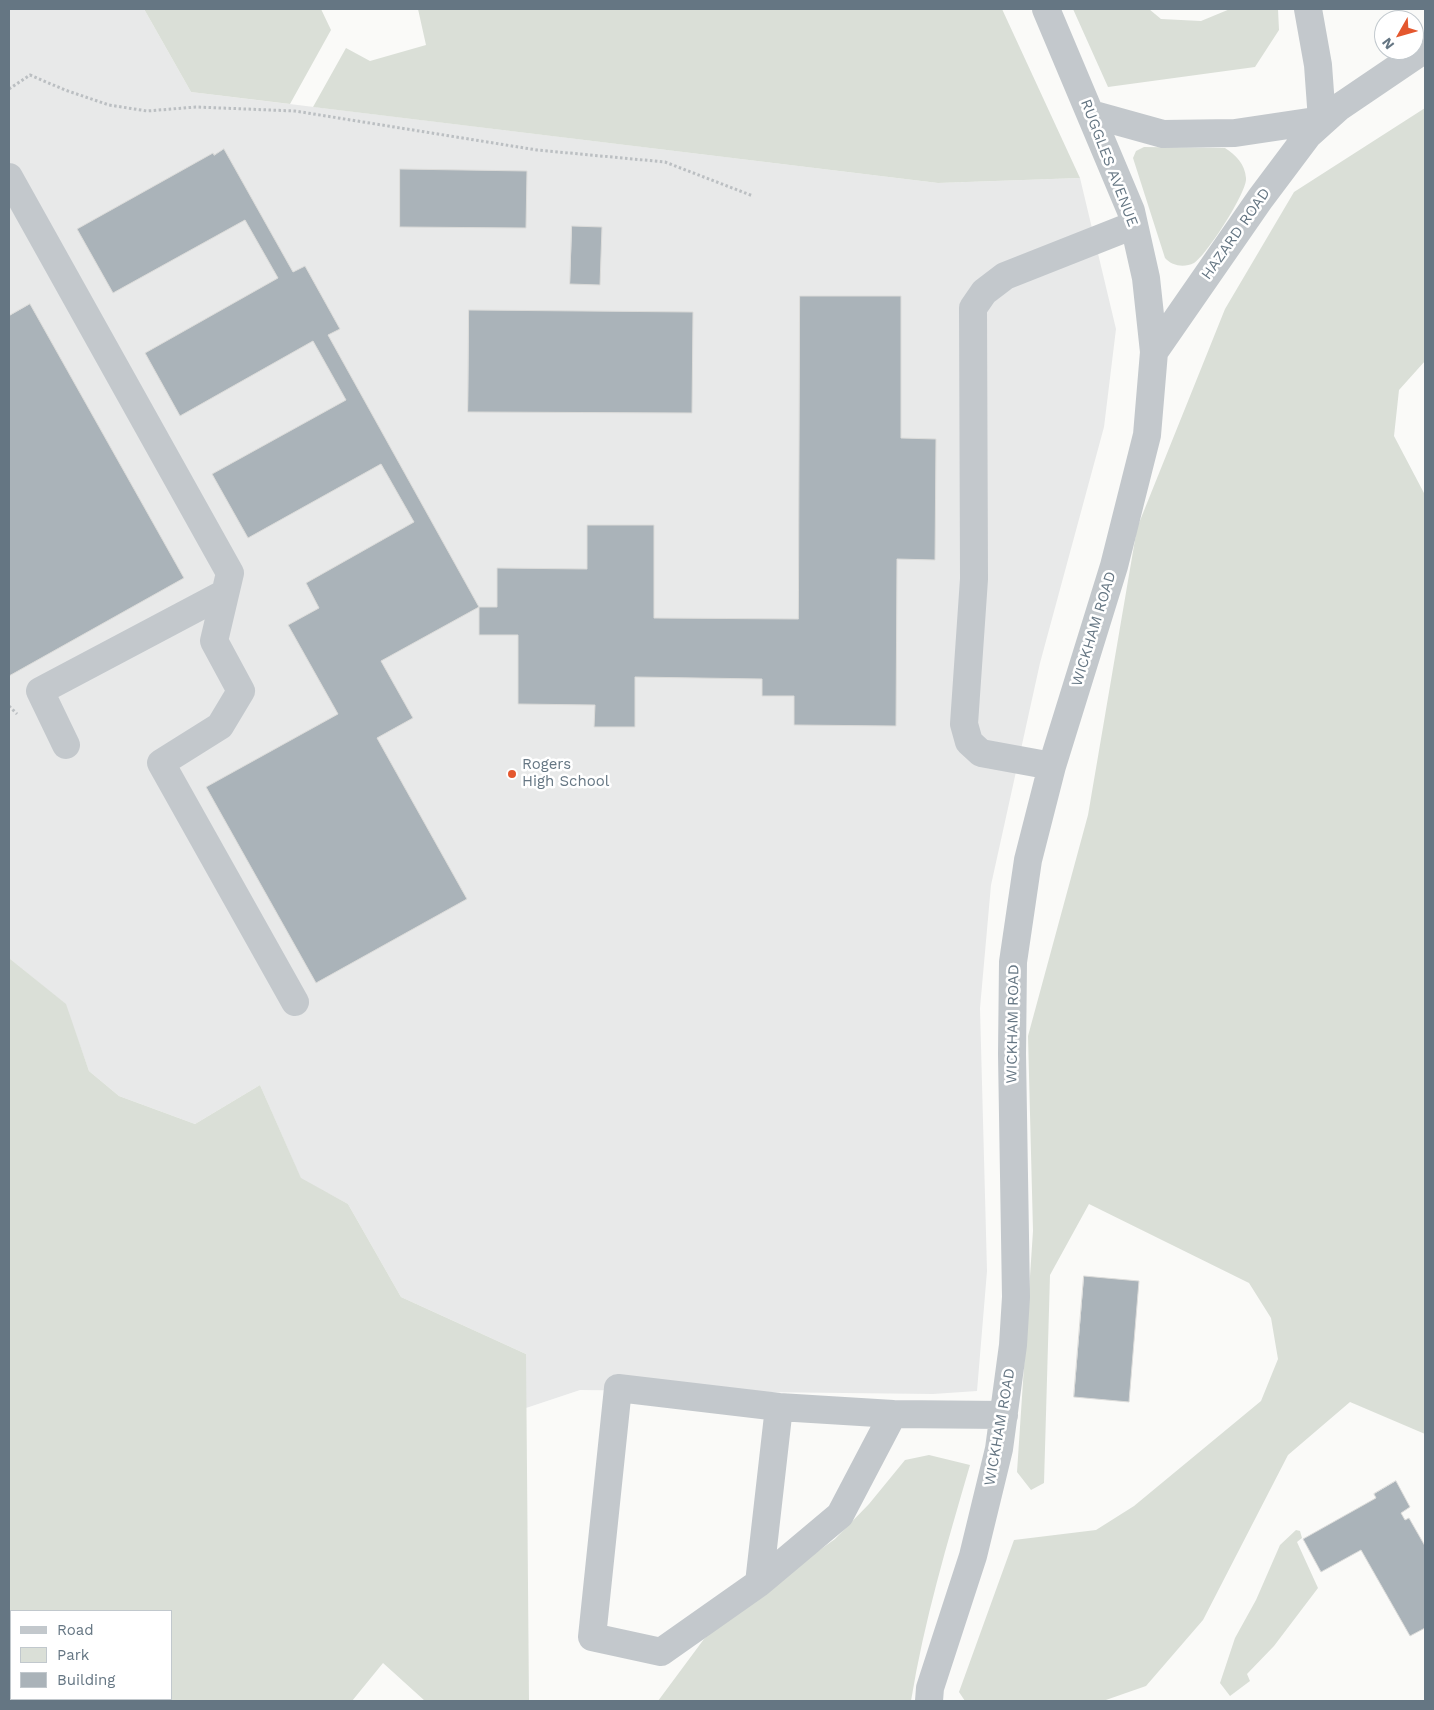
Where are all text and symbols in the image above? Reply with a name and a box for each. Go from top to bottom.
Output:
north arrow [1374,10,1424,60]
text: N [1378,35,1397,53]
street label: RUGGLES AVENUE [1076,97,1142,229]
street label: HAZARD ROAD [1198,185,1274,283]
street label: WICKHAM ROAD [1068,569,1120,689]
place label: Rogers High School [522,756,609,791]
marker: Rogers High School [506,768,518,780]
street label: WICKHAM ROAD [1003,964,1023,1084]
street label: WICKHAM ROAD [981,1367,1019,1487]
legend [10,1610,172,1700]
text: Road [57,1621,94,1639]
text: Park [57,1646,89,1664]
text: Building [57,1671,115,1689]

